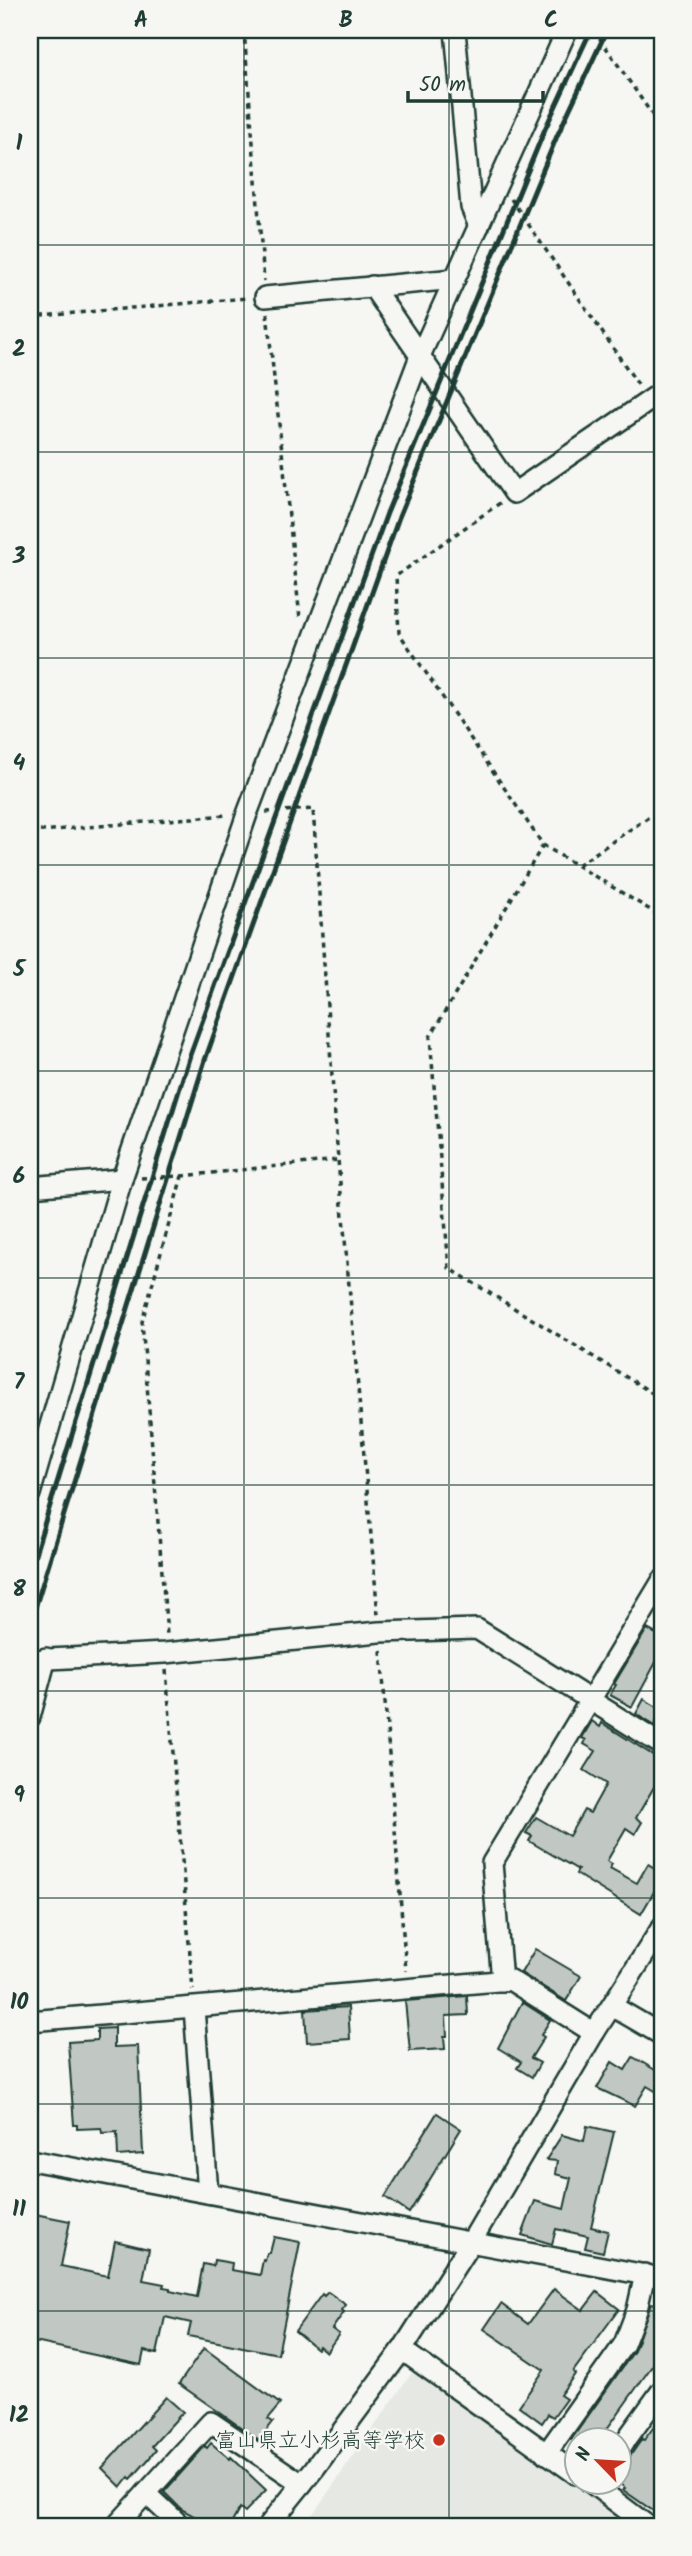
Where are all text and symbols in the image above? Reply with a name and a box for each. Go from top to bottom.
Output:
text: A [134,3,148,39]
text: B [339,3,353,39]
text: C [544,3,558,39]
scale bar [408,60,543,104]
text: 50 m [419,69,466,102]
text: 1 [16,126,23,162]
text: 2 [12,332,26,368]
text: 3 [12,539,26,575]
text: 4 [13,746,26,782]
text: 5 [12,952,27,988]
text: 6 [13,1159,25,1195]
text: 7 [14,1365,26,1401]
text: 8 [12,1572,26,1608]
text: 9 [13,1778,25,1814]
text: 10 [10,1985,29,2021]
text: 11 [12,2192,26,2228]
text: 12 [9,2398,29,2434]
place label: 富山県立小杉高等学校 [215,2425,425,2458]
north arrow [562,2426,632,2496]
marker: 富山県立小杉高等学校 [431,2432,447,2448]
text: N [568,2443,601,2466]

